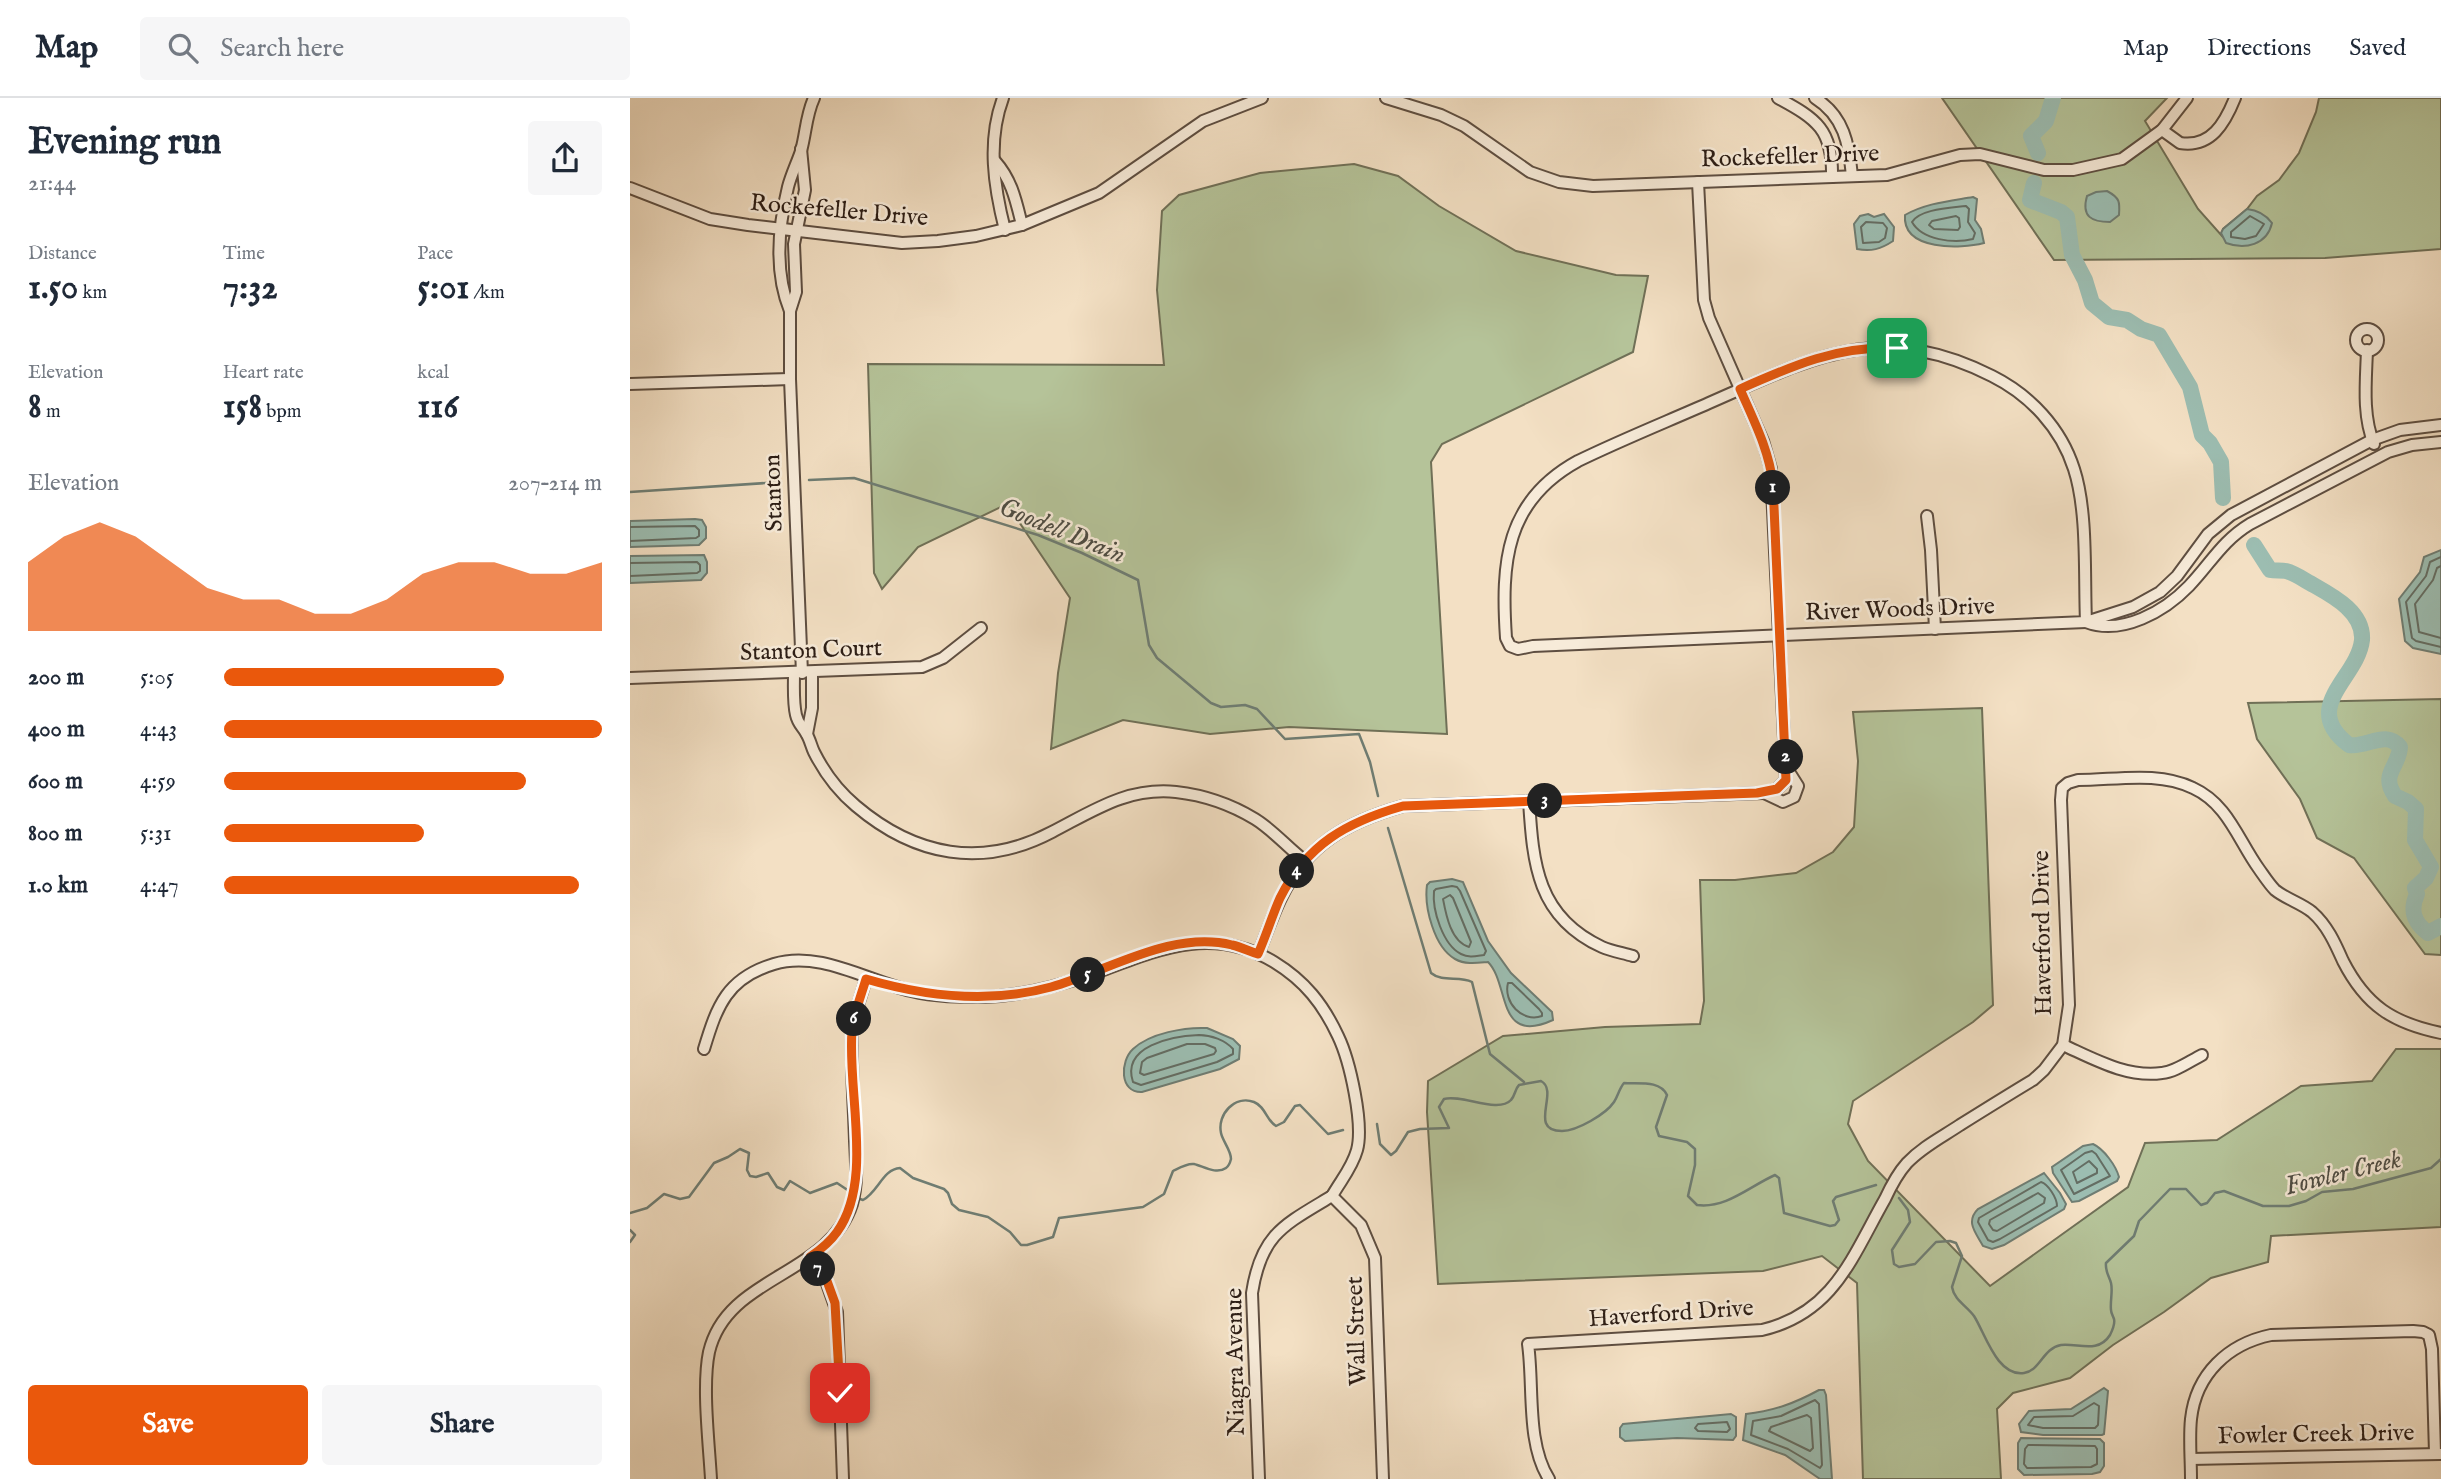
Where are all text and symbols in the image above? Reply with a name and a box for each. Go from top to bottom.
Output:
search box [140,17,630,80]
text: Map [35,27,98,69]
icon: search [164,29,202,67]
text: Search here [220,32,344,65]
text: Map [2123,33,2169,64]
text: Directions [2207,33,2311,64]
text: Saved [2349,33,2406,64]
text: Evening run [28,119,222,167]
button: share [528,121,602,195]
street label: Rockefeller Drive [1700,138,1880,176]
text: 21:44 [28,169,76,198]
street label: Rockefeller Drive [749,188,929,234]
text: Distance [28,242,97,266]
text: Time [223,242,265,266]
text: Pace [417,242,453,266]
text: 1.50 [28,266,78,311]
text: 7:32 [223,266,278,311]
text: 5:01 [417,266,469,311]
text: km [78,281,107,305]
text: /km [469,281,505,305]
pin [1867,318,1927,378]
icon: arrive [1878,329,1916,367]
text: Elevation [28,361,103,385]
text: Heart rate [223,361,304,385]
text: kcal [417,361,449,385]
text: 8 [28,385,42,430]
text: 158 [223,385,262,430]
text: 116 [417,385,458,430]
text: m [42,400,61,424]
text: bpm [262,400,301,424]
street label: Stanton [757,454,791,532]
text: Elevation [28,469,119,498]
text: 207–214 m [508,469,602,498]
pin: 1 [1756,470,1790,506]
text: 1 [1769,475,1776,499]
water label: Goodell Drain [994,491,1130,571]
street label: River Woods Drive [1805,591,1995,629]
street label: Stanton Court [739,633,883,669]
text: 200 m [28,663,84,692]
text: 5:05 [140,663,174,692]
text: 400 m [28,715,85,744]
text: 4:43 [140,715,177,744]
pin: 2 [1768,740,1804,774]
text: 2 [1781,744,1790,768]
text: 600 m [28,767,83,796]
text: 4:59 [140,767,176,796]
pin: 3 [1528,784,1562,818]
text: 3 [1541,788,1548,812]
text: 800 m [28,819,82,848]
text: 5:31 [140,819,172,848]
street label: Haverford Drive [2026,850,2060,1016]
pin: 4 [1280,854,1314,888]
text: 4 [1292,858,1301,882]
text: 1.0 km [28,871,88,900]
text: 4:47 [140,871,179,900]
pin: 5 [1070,958,1106,992]
text: 5 [1084,962,1091,986]
pin: 6 [836,1002,872,1037]
text: 6 [849,1006,858,1030]
water label: Fowler Creek [2281,1142,2405,1203]
pin: 7 [800,1252,836,1286]
text: 7 [813,1256,822,1280]
street label: Wall Street [1340,1276,1374,1386]
street label: Niagra Avenue [1219,1288,1253,1436]
street label: Haverford Drive [1587,1293,1755,1335]
pin [810,1363,870,1423]
icon: check [821,1374,859,1412]
button: Save [28,1385,308,1465]
button: Share [322,1385,602,1465]
street label: Fowler Creek Drive [2217,1418,2415,1452]

